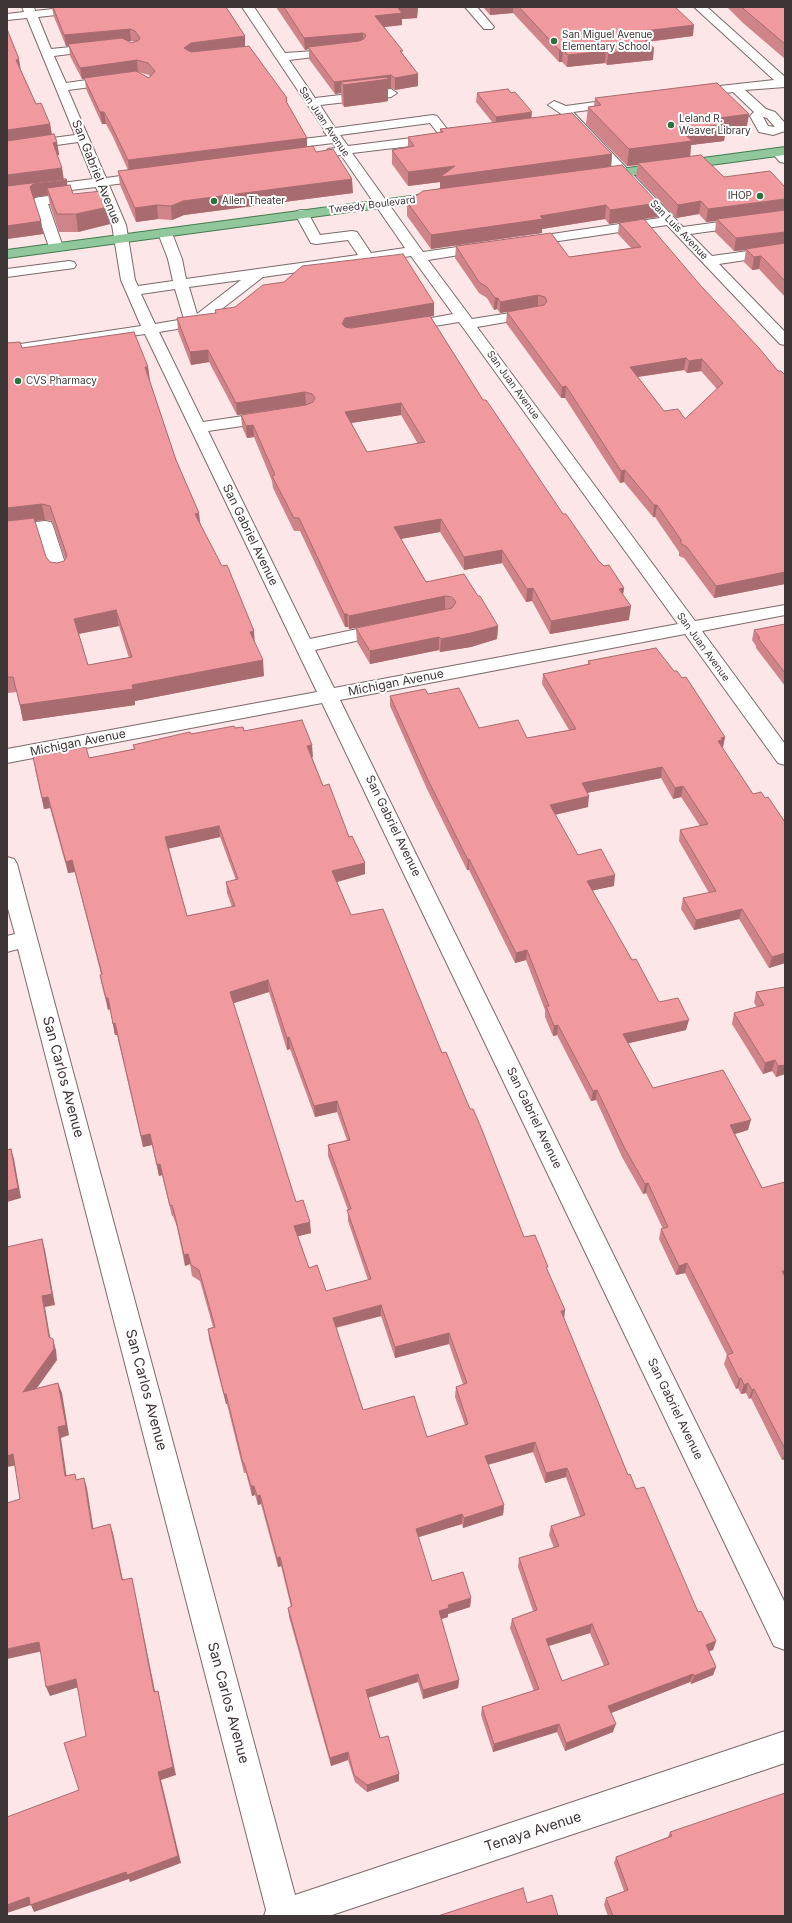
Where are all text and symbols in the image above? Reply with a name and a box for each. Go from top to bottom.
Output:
place label: San Miguel Avenue Elementary School [562,29,652,52]
marker: San Miguel Avenue Elementary School [549,36,559,46]
street label: San Juan Avenue [296,85,352,159]
place label: Leland R. Weaver Library [679,113,751,136]
street label: San Gabriel Avenue [69,118,123,226]
marker: Leland R. Weaver Library [666,120,676,130]
place label: IHOP [728,190,752,202]
marker: IHOP [755,191,765,201]
street label: Tweedy Boulevard [328,194,416,216]
place label: Allen Theater [222,195,285,207]
marker: Allen Theater [209,196,219,206]
street label: San Luis Avenue [648,198,710,262]
street label: San Juan Avenue [484,348,542,422]
place label: CVS Pharmacy [26,375,97,387]
marker: CVS Pharmacy [13,376,23,386]
street label: San Gabriel Avenue [219,482,281,588]
street label: San Juan Avenue [674,610,732,684]
street label: Michigan Avenue [347,667,445,699]
street label: Michigan Avenue [29,727,127,759]
street label: San Gabriel Avenue [362,773,424,879]
street label: San Carlos Avenue [39,1014,87,1140]
street label: San Gabriel Avenue [503,1065,565,1171]
street label: San Carlos Avenue [122,1327,170,1453]
street label: San Gabriel Avenue [644,1356,706,1462]
street label: San Carlos Avenue [204,1640,252,1766]
street label: Tenaya Avenue [482,1808,584,1856]

